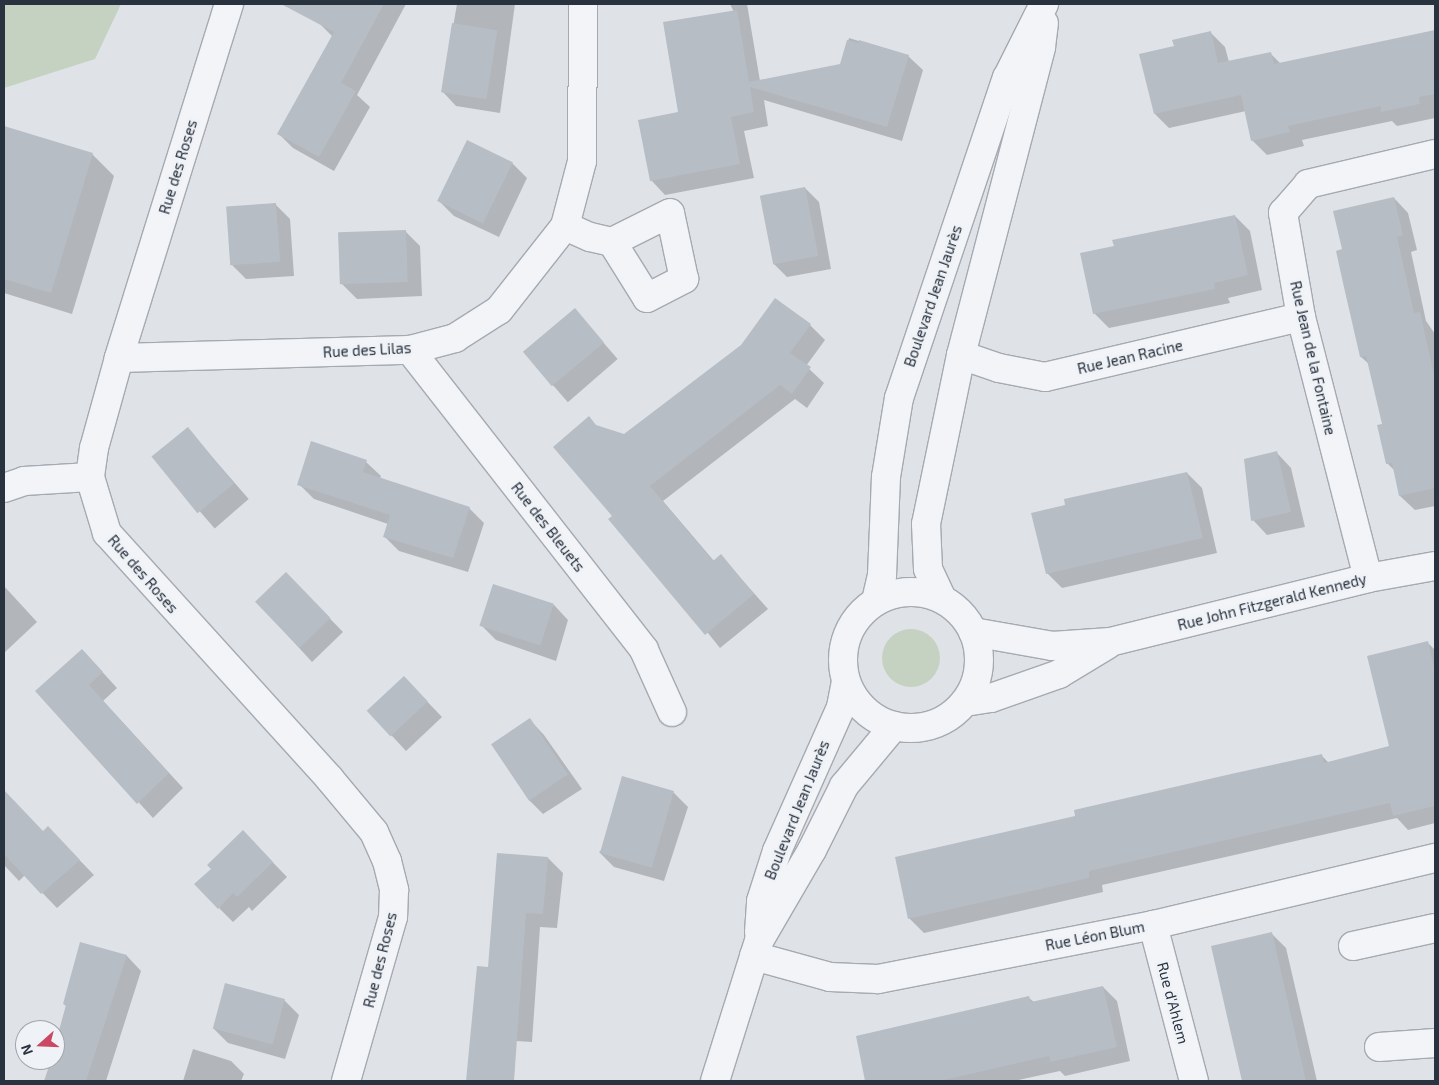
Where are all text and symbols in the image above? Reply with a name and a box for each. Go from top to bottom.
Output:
street label: Rue des Roses [155,118,201,216]
street label: Boulevard Jean Jaurès [900,222,966,370]
street label: Rue Jean de la Fontaine [1286,279,1340,437]
street label: Rue Jean Racine [1075,336,1185,378]
street label: Rue des Lilas [322,339,412,361]
street label: Rue des Bleuets [507,479,589,575]
street label: Rue des Roses [104,531,182,617]
street label: Rue John Fitzgerald Kennedy [1175,570,1369,634]
street label: Boulevard Jean Jaurès [761,737,833,883]
street label: Rue des Roses [359,910,401,1010]
street label: Rue Léon Blum [1044,918,1146,954]
street label: Rue d'Ahlem [1153,960,1193,1046]
north arrow [15,1020,65,1070]
text: N [17,1042,36,1058]

